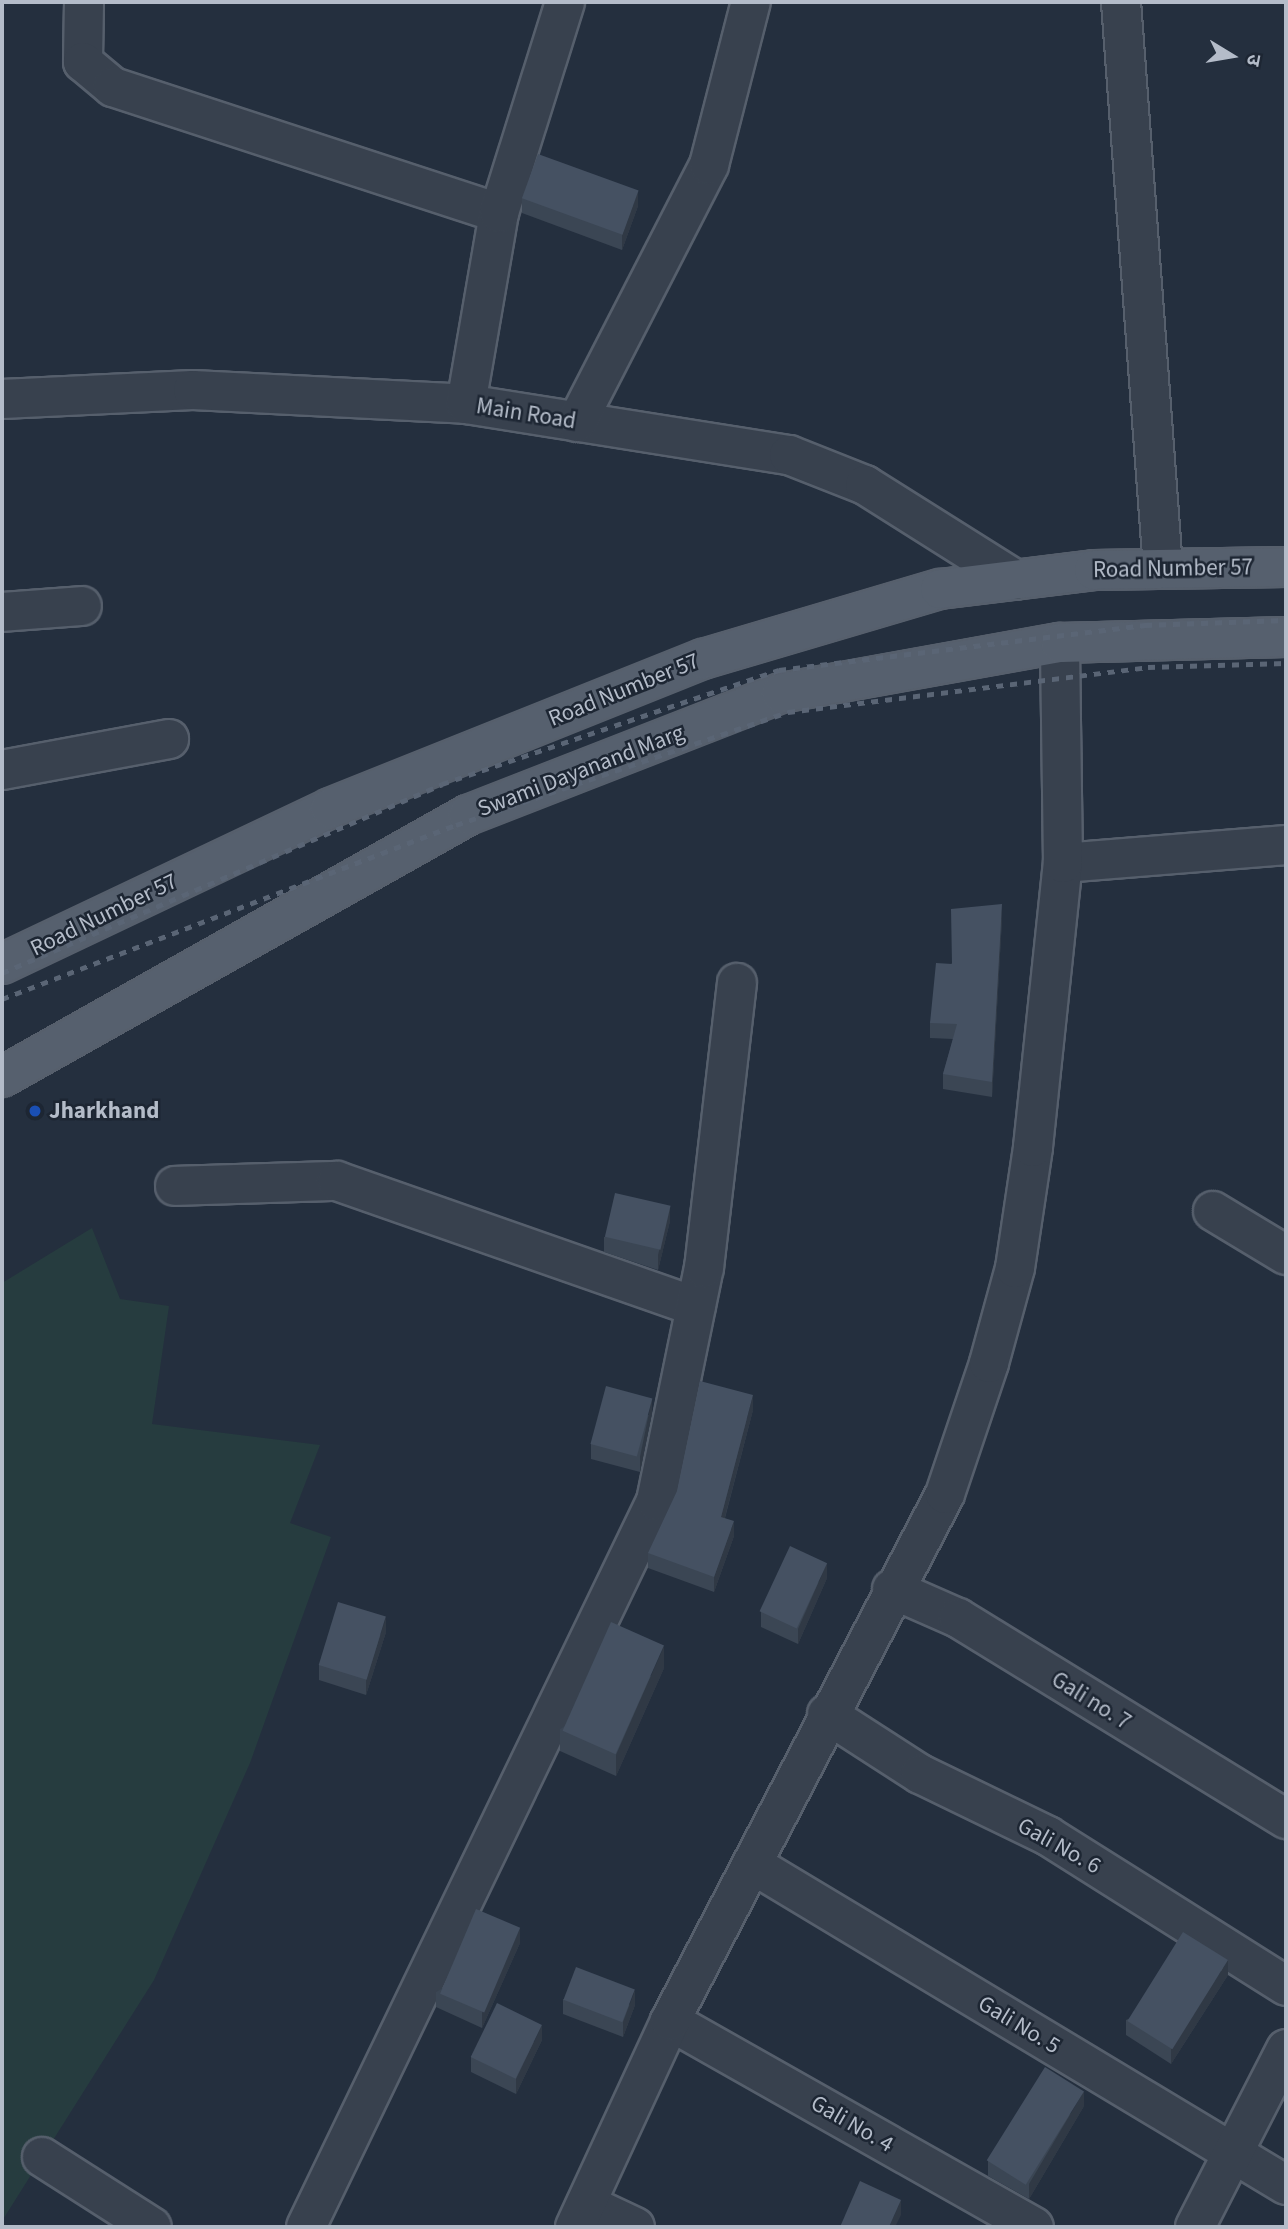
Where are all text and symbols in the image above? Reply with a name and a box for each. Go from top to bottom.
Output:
north arrow [1197,21,1267,91]
text: उ [1239,52,1267,68]
street label: Main Road [474,393,578,435]
street label: Road Number 57 [1093,554,1253,584]
street label: Road Number 57 [545,647,703,733]
street label: Swami Dayanand Marg [474,719,688,823]
street label: Road Number 57 [26,868,182,962]
place label: Jharkhand [49,1097,159,1125]
marker: Jharkhand [27,1103,43,1119]
street label: Gali no. 7 [1046,1666,1136,1736]
street label: Gali No. 6 [1013,1812,1105,1880]
street label: Gali No. 5 [973,1990,1065,2060]
street label: Gali No. 4 [806,2089,898,2159]

